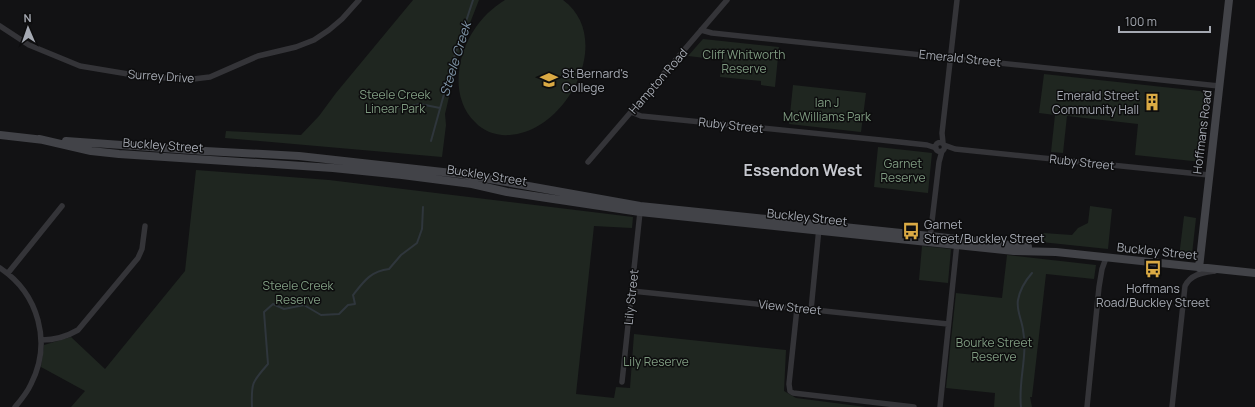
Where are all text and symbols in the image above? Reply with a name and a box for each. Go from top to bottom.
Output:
north arrow [8,8,48,48]
scale bar [1119,8,1210,34]
text: N [23,10,32,25]
text: 100 m [1125,13,1157,30]
water label: Steele Creek [435,17,476,98]
street label: Hampton Road [625,45,691,117]
street label: Emerald Street [918,45,1002,71]
park label: Cliff Whitworth Reserve [703,46,785,77]
street label: Surrey Drive [127,65,195,87]
place label: St Bernard's College [562,65,628,96]
school or university icon: St Bernard's College [539,70,559,90]
park label: Steele Creek Linear Park [360,86,432,117]
place label: Emerald Street Community Hall [1052,87,1139,118]
street label: Hoffmans Road [1188,89,1216,175]
building icon: Emerald Street Community Hall [1142,92,1162,112]
park label: Ian J McWilliams Park [783,94,872,125]
street label: Ruby Street [698,113,765,137]
street label: Buckley Street [122,134,204,156]
street label: Ruby Street [1049,150,1116,174]
park label: Garnet Reserve [880,155,926,186]
district label: Essendon West [744,159,862,181]
street label: Buckley Street [446,160,528,190]
street label: Buckley Street [766,204,848,230]
place label: Garnet Street/Buckley Street [924,216,1045,247]
bus stop icon: Garnet Street/Buckley Street [901,221,921,241]
street label: Buckley Street [1116,238,1198,264]
bus stop icon: Hoffmans Road/Buckley Street [1143,259,1163,279]
street label: Lily Street [620,268,642,326]
park label: Steele Creek Reserve [263,277,335,308]
place label: Hoffmans Road/Buckley Street [1096,280,1210,311]
street label: View Street [758,295,823,319]
park label: Bourke Street Reserve [956,334,1032,365]
park label: Lily Reserve [623,353,689,370]

